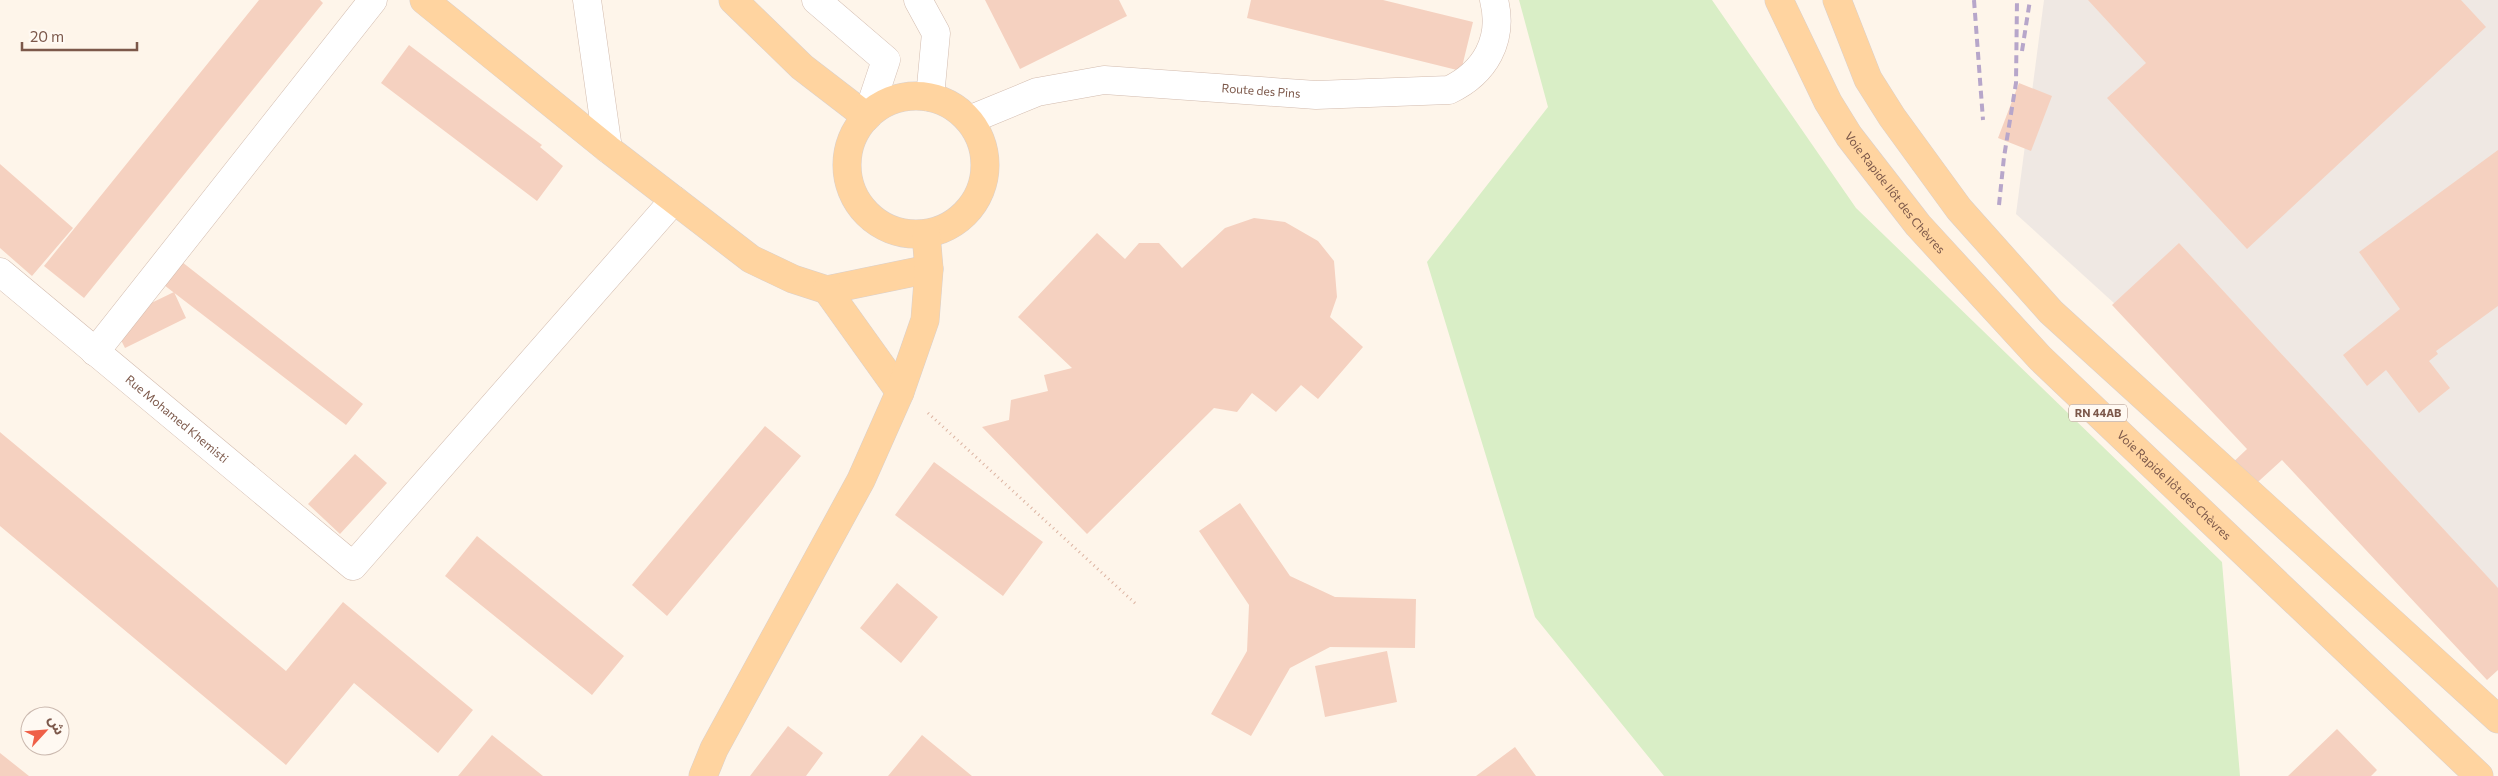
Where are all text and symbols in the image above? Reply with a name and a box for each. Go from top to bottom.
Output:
scale bar [22,20,138,52]
text: 20 m [30,27,64,45]
street label: Route des Pins [1221,80,1301,100]
street label: Voie Rapide Ilôt des Chèvres [1842,129,1948,256]
street label: Rue Mohamed Khemisti [123,372,232,465]
road number: RN 44AB [2069,404,2127,422]
street label: Voie Rapide Ilôt des Chèvres [2115,427,2234,542]
north arrow [20,706,70,756]
text: ش [45,713,69,737]

